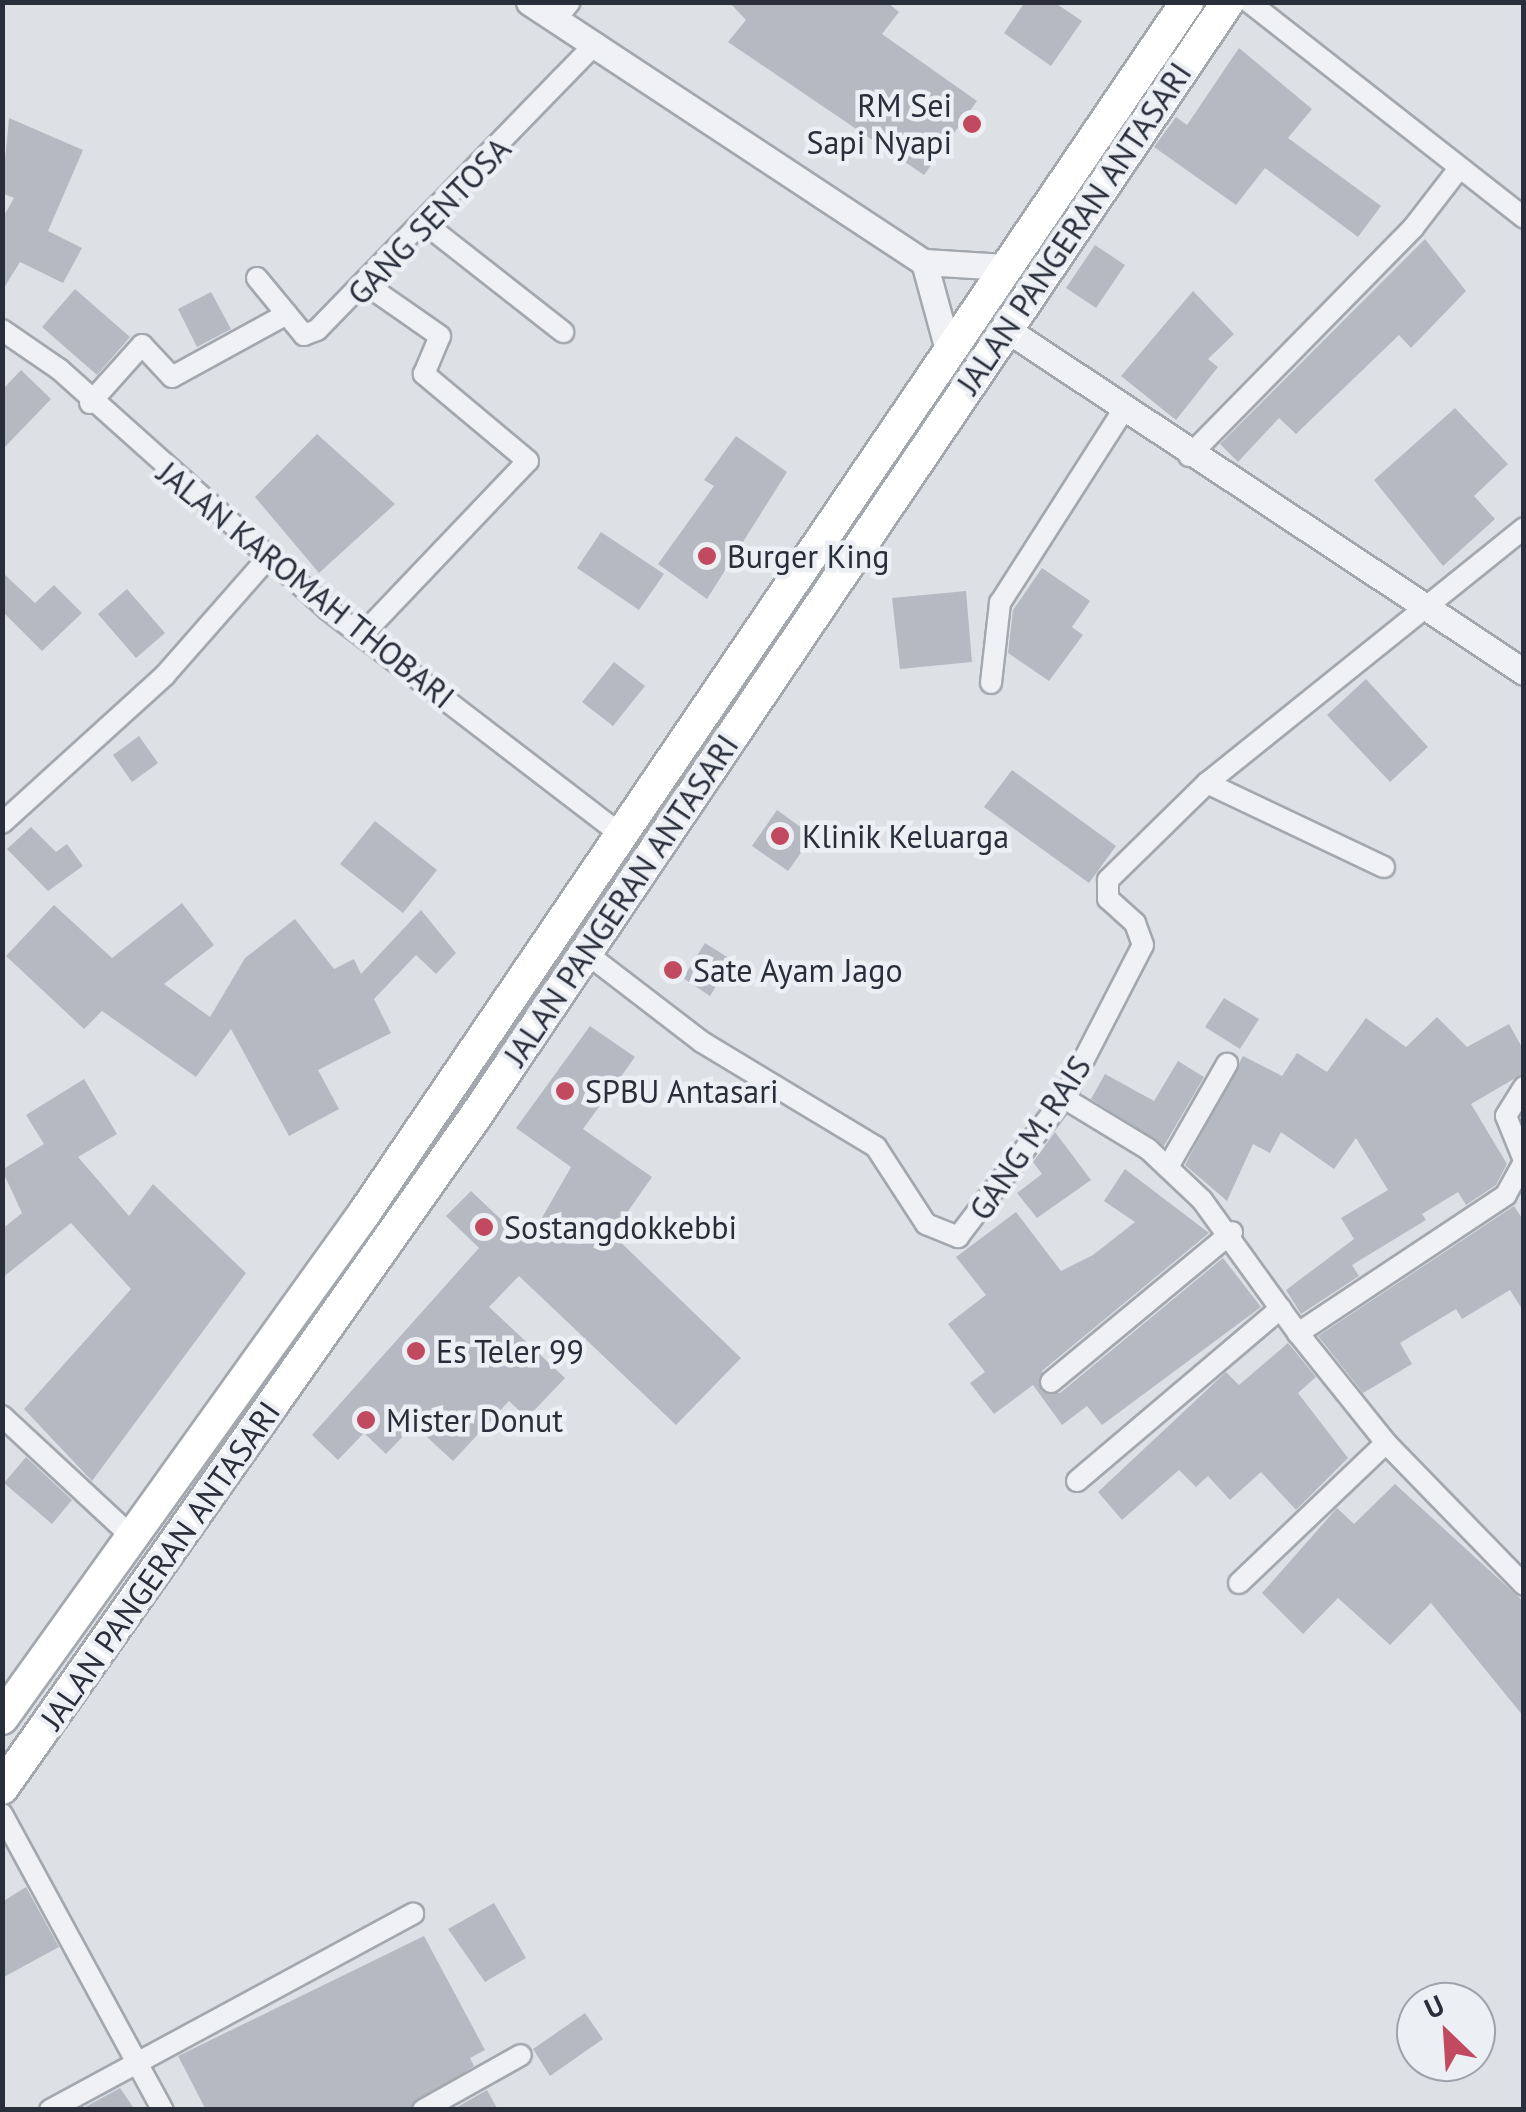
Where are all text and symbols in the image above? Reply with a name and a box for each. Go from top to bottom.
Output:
street label: JALAN PANGERAN ANTASARI [948,55,1200,401]
place label: RM Sei Sapi Nyapi [806,87,952,162]
marker: RM Sei Sapi Nyapi [961,113,983,135]
street label: GANG SENTOSA [340,129,518,313]
street label: JALAN KAROMAH THOBARI [150,453,462,717]
place label: Burger King [727,537,889,575]
marker: Burger King [696,545,718,567]
street label: JALAN PANGERAN ANTASARI [495,727,747,1073]
place label: Klinik Keluarga [802,817,1010,855]
marker: Klinik Keluarga [767,823,793,849]
place label: Sate Ayam Jago [693,951,904,989]
marker: Sate Ayam Jago [662,959,684,981]
street label: GANG M. RAIS [960,1048,1100,1228]
place label: SPBU Antasari [585,1072,780,1110]
marker: SPBU Antasari [554,1080,576,1102]
place label: Sostangdokkebbi [504,1208,737,1246]
marker: Sostangdokkebbi [473,1216,495,1238]
place label: Es Teler 99 [436,1332,585,1370]
marker: Es Teler 99 [405,1340,427,1362]
street label: JALAN PANGERAN ANTASARI [32,1393,288,1737]
place label: Mister Donut [386,1401,563,1439]
marker: Mister Donut [355,1409,377,1431]
north arrow [1396,1982,1496,2082]
text: U [1418,1986,1450,2027]

